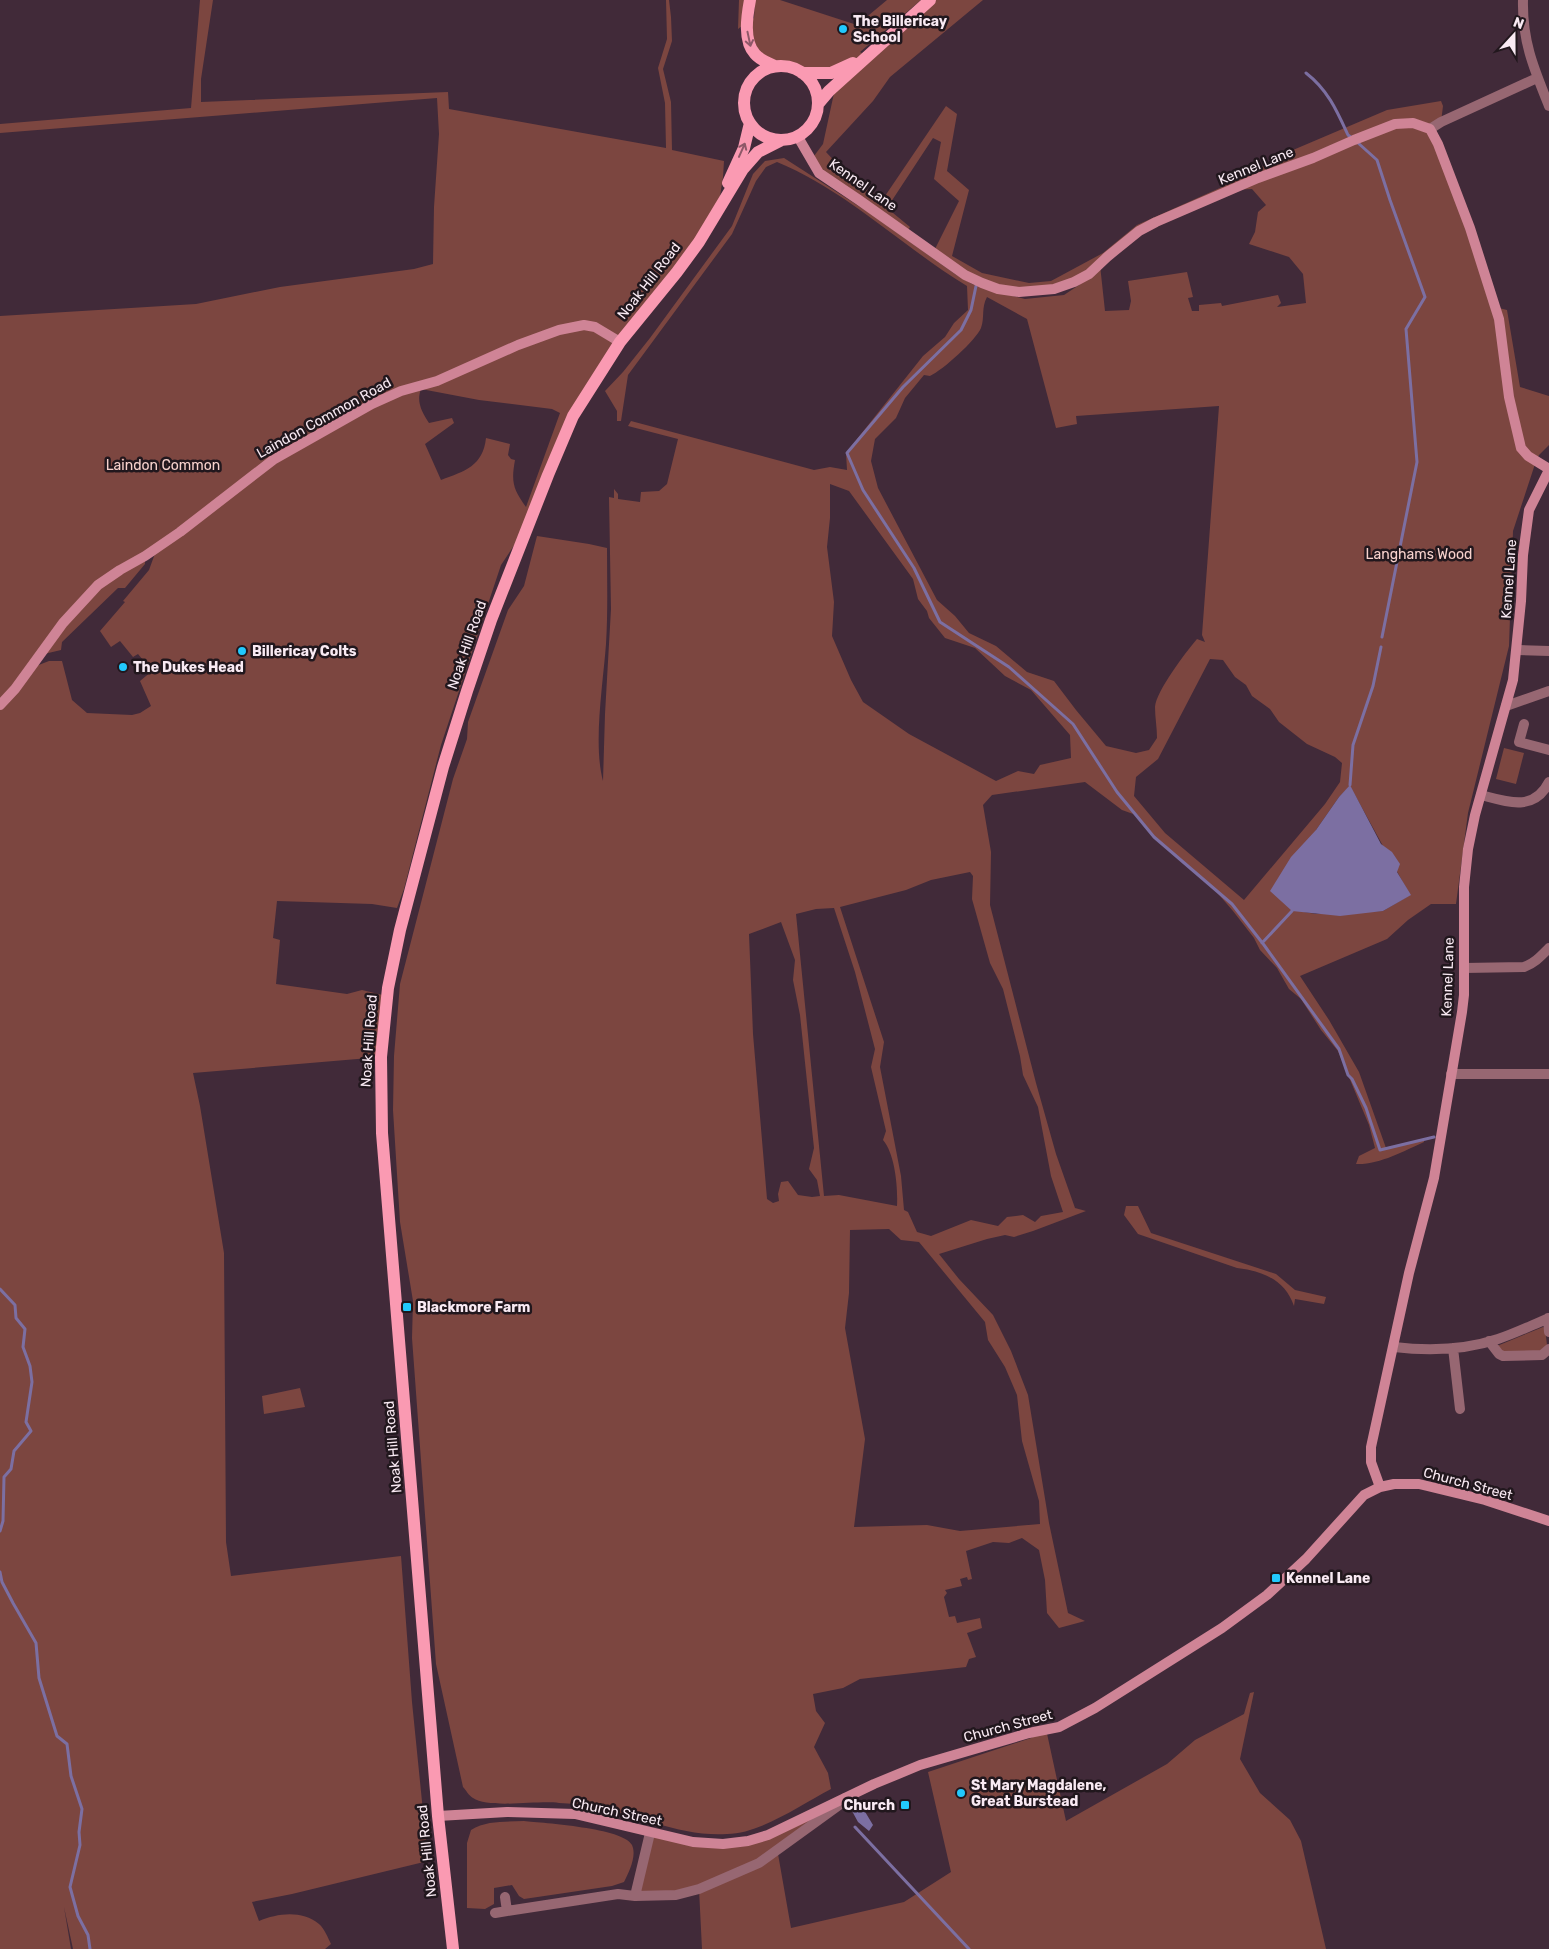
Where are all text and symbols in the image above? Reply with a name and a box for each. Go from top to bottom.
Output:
north arrow [1489,10,1539,60]
place label: The Billericay School [853,13,948,46]
text: N [1511,14,1526,33]
marker: The Billericay School [837,23,849,35]
one-way arrow [745,31,755,47]
one-way arrow [737,143,747,158]
street label: Kennel Lane [1216,143,1296,189]
street label: Kennel Lane [826,155,901,215]
street label: Noak Hill Road [614,239,684,323]
street label: Laindon Common Road [254,374,394,462]
park label: Laindon Common [106,457,220,474]
street label: Kennel Lane [1498,539,1520,619]
park label: Langhams Wood [1366,546,1472,563]
street label: Noak Hill Road [444,598,490,692]
place label: Billericay Colts [252,643,357,660]
marker: Billericay Colts [236,645,248,657]
place label: The Dukes Head [133,659,244,676]
marker: The Dukes Head [117,661,129,673]
street label: Kennel Lane [1438,937,1458,1017]
street label: Noak Hill Road [357,994,381,1088]
place label: Blackmore Farm [417,1299,531,1316]
marker: Blackmore Farm [401,1301,413,1313]
street label: Noak Hill Road [380,1400,406,1494]
street label: Church Street [1422,1464,1515,1504]
place label: Kennel Lane [1286,1570,1370,1587]
marker: Kennel Lane [1270,1572,1282,1584]
street label: Church Street [962,1706,1055,1746]
place label: St Mary Magdalene, Great Burstead [971,1777,1106,1810]
marker: St Mary Magdalene, Great Burstead [955,1787,967,1799]
street label: Church Street [570,1794,664,1830]
place label: Church [843,1797,895,1814]
marker: Church [899,1799,911,1811]
street label: Noak Hill Road [414,1804,440,1898]

